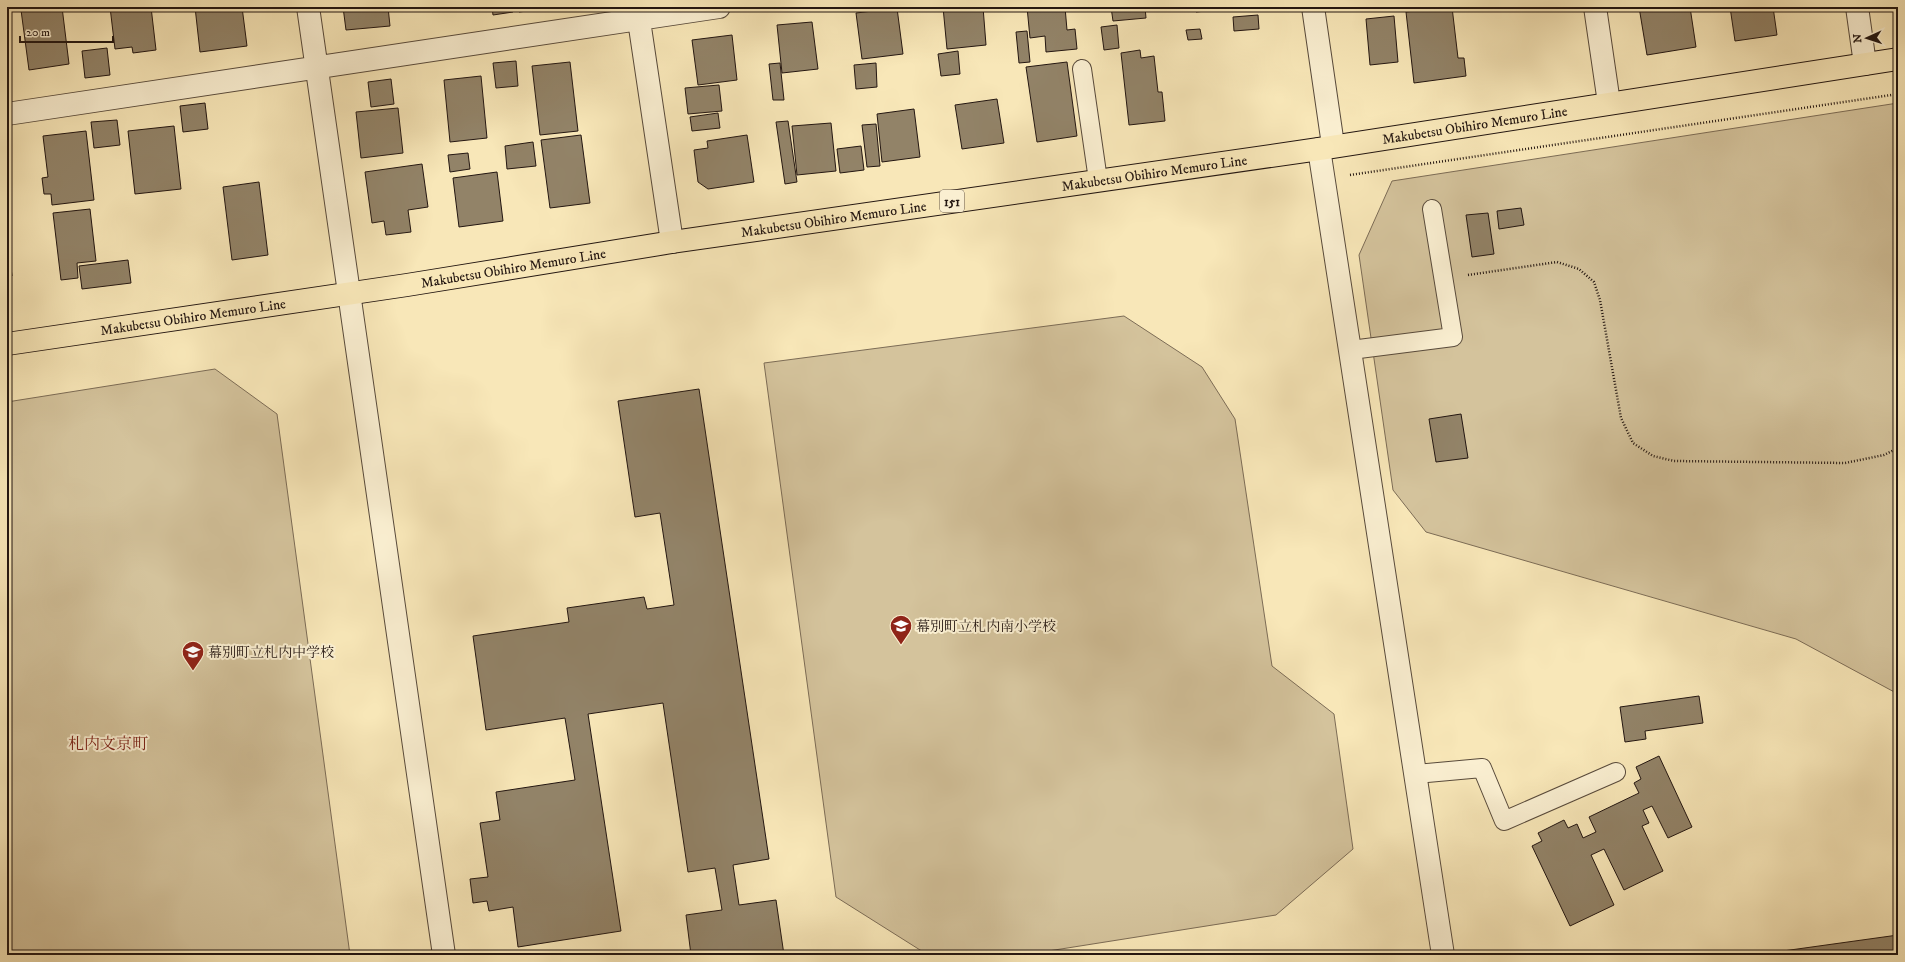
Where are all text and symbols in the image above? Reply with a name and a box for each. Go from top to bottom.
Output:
scale bar [20,18,113,44]
north arrow [1847,18,1887,58]
text: 20 m [26,25,50,40]
text: N [1851,34,1865,43]
street label: Makubetsu Obihiro Memuro Line [1381,102,1569,149]
street label: Makubetsu Obihiro Memuro Line [1060,151,1249,196]
road number: 151 [940,190,964,212]
street label: Makubetsu Obihiro Memuro Line [740,198,928,242]
street label: Makubetsu Obihiro Memuro Line [420,245,608,293]
street label: Makubetsu Obihiro Memuro Line [99,295,287,340]
school or university icon: 幕別町立札内南小学校 [888,613,914,646]
place label: 幕別町立札内南小学校 [916,618,1056,636]
school or university icon: 幕別町立札内中学校 [180,639,206,672]
place label: 幕別町立札内中学校 [208,644,334,662]
district label: 札内文京町 [68,734,148,754]

